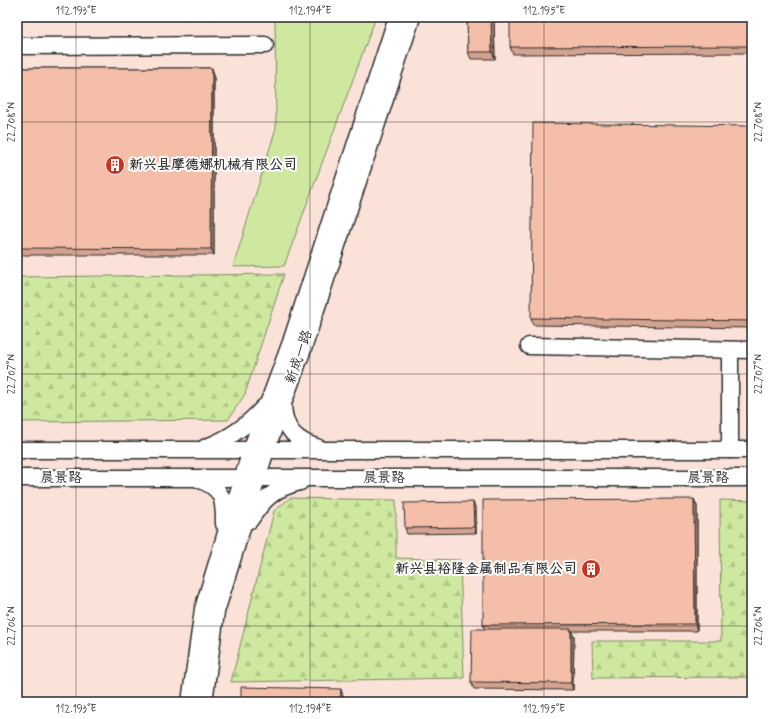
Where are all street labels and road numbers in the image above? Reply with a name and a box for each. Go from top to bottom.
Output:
street label: 新成一路 [281,328,317,386]
street label: 晨景路 [40,469,82,487]
street label: 晨景路 [363,469,405,487]
street label: 晨景路 [687,469,729,487]

